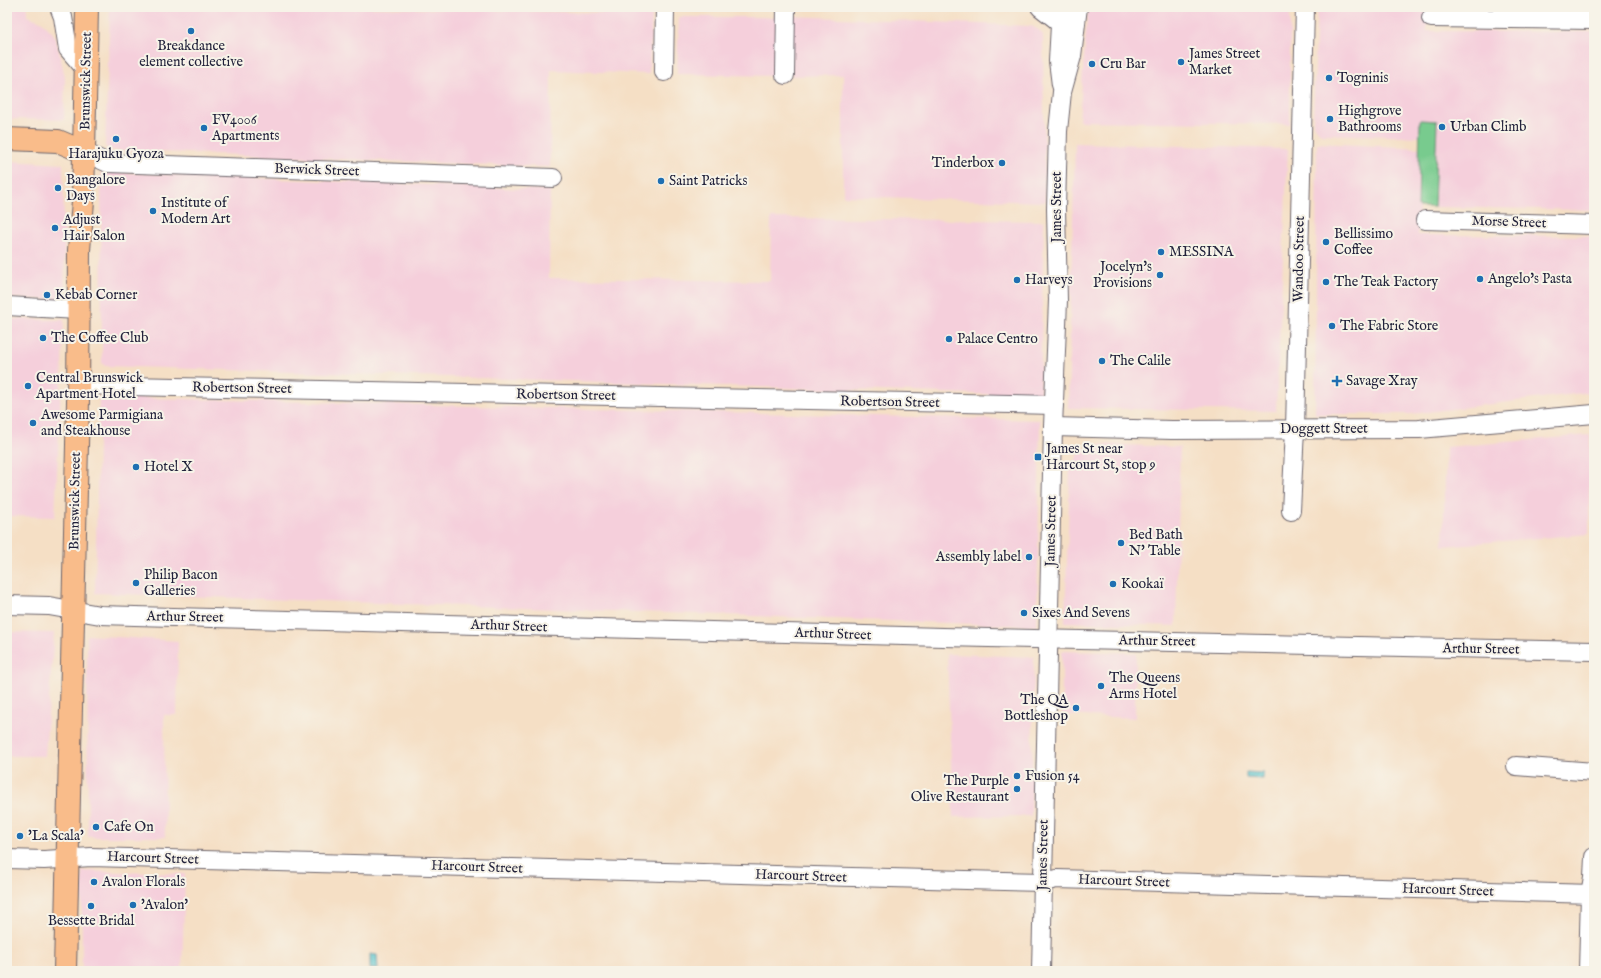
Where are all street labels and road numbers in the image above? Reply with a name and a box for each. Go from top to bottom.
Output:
street label: Brunswick Street [76,32,96,130]
street label: Berwick Street [274,160,360,180]
street label: James Street [1048,171,1066,245]
street label: Morse Street [1471,212,1547,232]
street label: Wandoo Street [1289,215,1309,302]
street label: Robertson Street [192,378,292,398]
street label: Robertson Street [516,385,616,405]
street label: Robertson Street [840,392,940,412]
street label: Doggett Street [1280,420,1368,438]
street label: Brunswick Street [65,452,85,550]
street label: James Street [1041,495,1061,569]
street label: Arthur Street [145,607,224,627]
street label: Arthur Street [469,616,548,636]
street label: Arthur Street [793,624,872,644]
street label: Arthur Street [1117,631,1196,651]
street label: Arthur Street [1441,639,1520,659]
street label: James Street [1033,819,1053,893]
street label: Harcourt Street [107,847,199,869]
street label: Harcourt Street [431,856,523,878]
street label: Harcourt Street [755,865,847,887]
street label: Harcourt Street [1078,870,1170,892]
street label: Harcourt Street [1402,879,1494,901]

